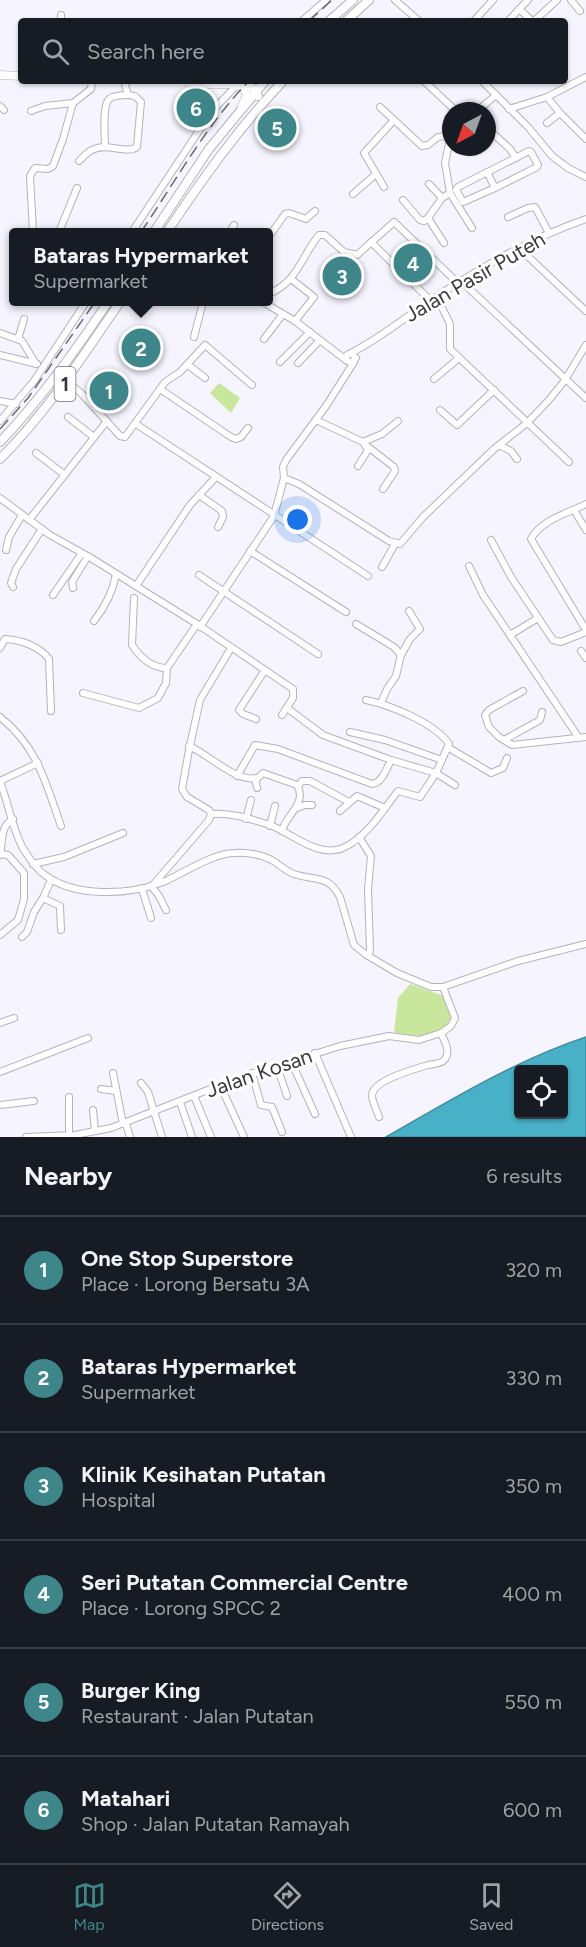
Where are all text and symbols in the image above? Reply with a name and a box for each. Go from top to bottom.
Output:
search box [18,18,568,84]
icon: search [39,35,72,68]
text: Search here [87,38,205,65]
pin: 6 [176,86,216,130]
north arrow [442,102,496,156]
pin: 5 [258,106,296,150]
street label: Jalan Pasir Puteh [400,226,550,327]
popup [9,228,273,306]
pin: 4 [394,240,432,286]
text: Bataras Hypermarket [33,242,249,269]
pin: 3 [322,254,362,298]
text: Supermarket [33,269,148,293]
pin: 2 [122,326,160,370]
road number: 1 [54,367,76,401]
pin: 1 [90,368,128,414]
your location [283,505,312,534]
street label: Jalan Kosan [202,1043,315,1102]
map controls [514,1065,568,1119]
button: locate [514,1065,568,1119]
text: Nearby [24,1160,112,1192]
text: 6 results [486,1164,562,1188]
text: One Stop Superstore [81,1245,293,1272]
text: 1 [39,1258,48,1282]
text: 320 m [505,1258,562,1282]
text: Place · Lorong Bersatu 3A [81,1272,310,1296]
text: Bataras Hypermarket [81,1353,297,1380]
text: 2 [38,1366,49,1390]
text: 330 m [505,1366,562,1390]
text: Supermarket [81,1380,196,1404]
text: Klinik Kesihatan Putatan [81,1461,326,1488]
text: 3 [38,1474,49,1498]
text: 350 m [505,1474,562,1498]
text: Hospital [81,1488,156,1512]
text: Seri Putatan Commercial Centre [81,1569,408,1596]
text: 4 [37,1582,50,1606]
text: 400 m [502,1582,562,1606]
text: Place · Lorong SPCC 2 [81,1596,281,1620]
text: Burger King [81,1677,200,1704]
text: 5 [38,1690,49,1714]
text: 550 m [504,1690,562,1714]
text: Restaurant · Jalan Putatan [81,1704,314,1728]
text: Matahari [81,1785,170,1812]
text: 6 [38,1798,49,1822]
text: 600 m [503,1798,562,1822]
text: Shop · Jalan Putatan Ramayah [81,1812,350,1836]
tab: Map [73,1879,106,1934]
tab: Directions [251,1879,324,1934]
tab: Saved [469,1879,513,1934]

